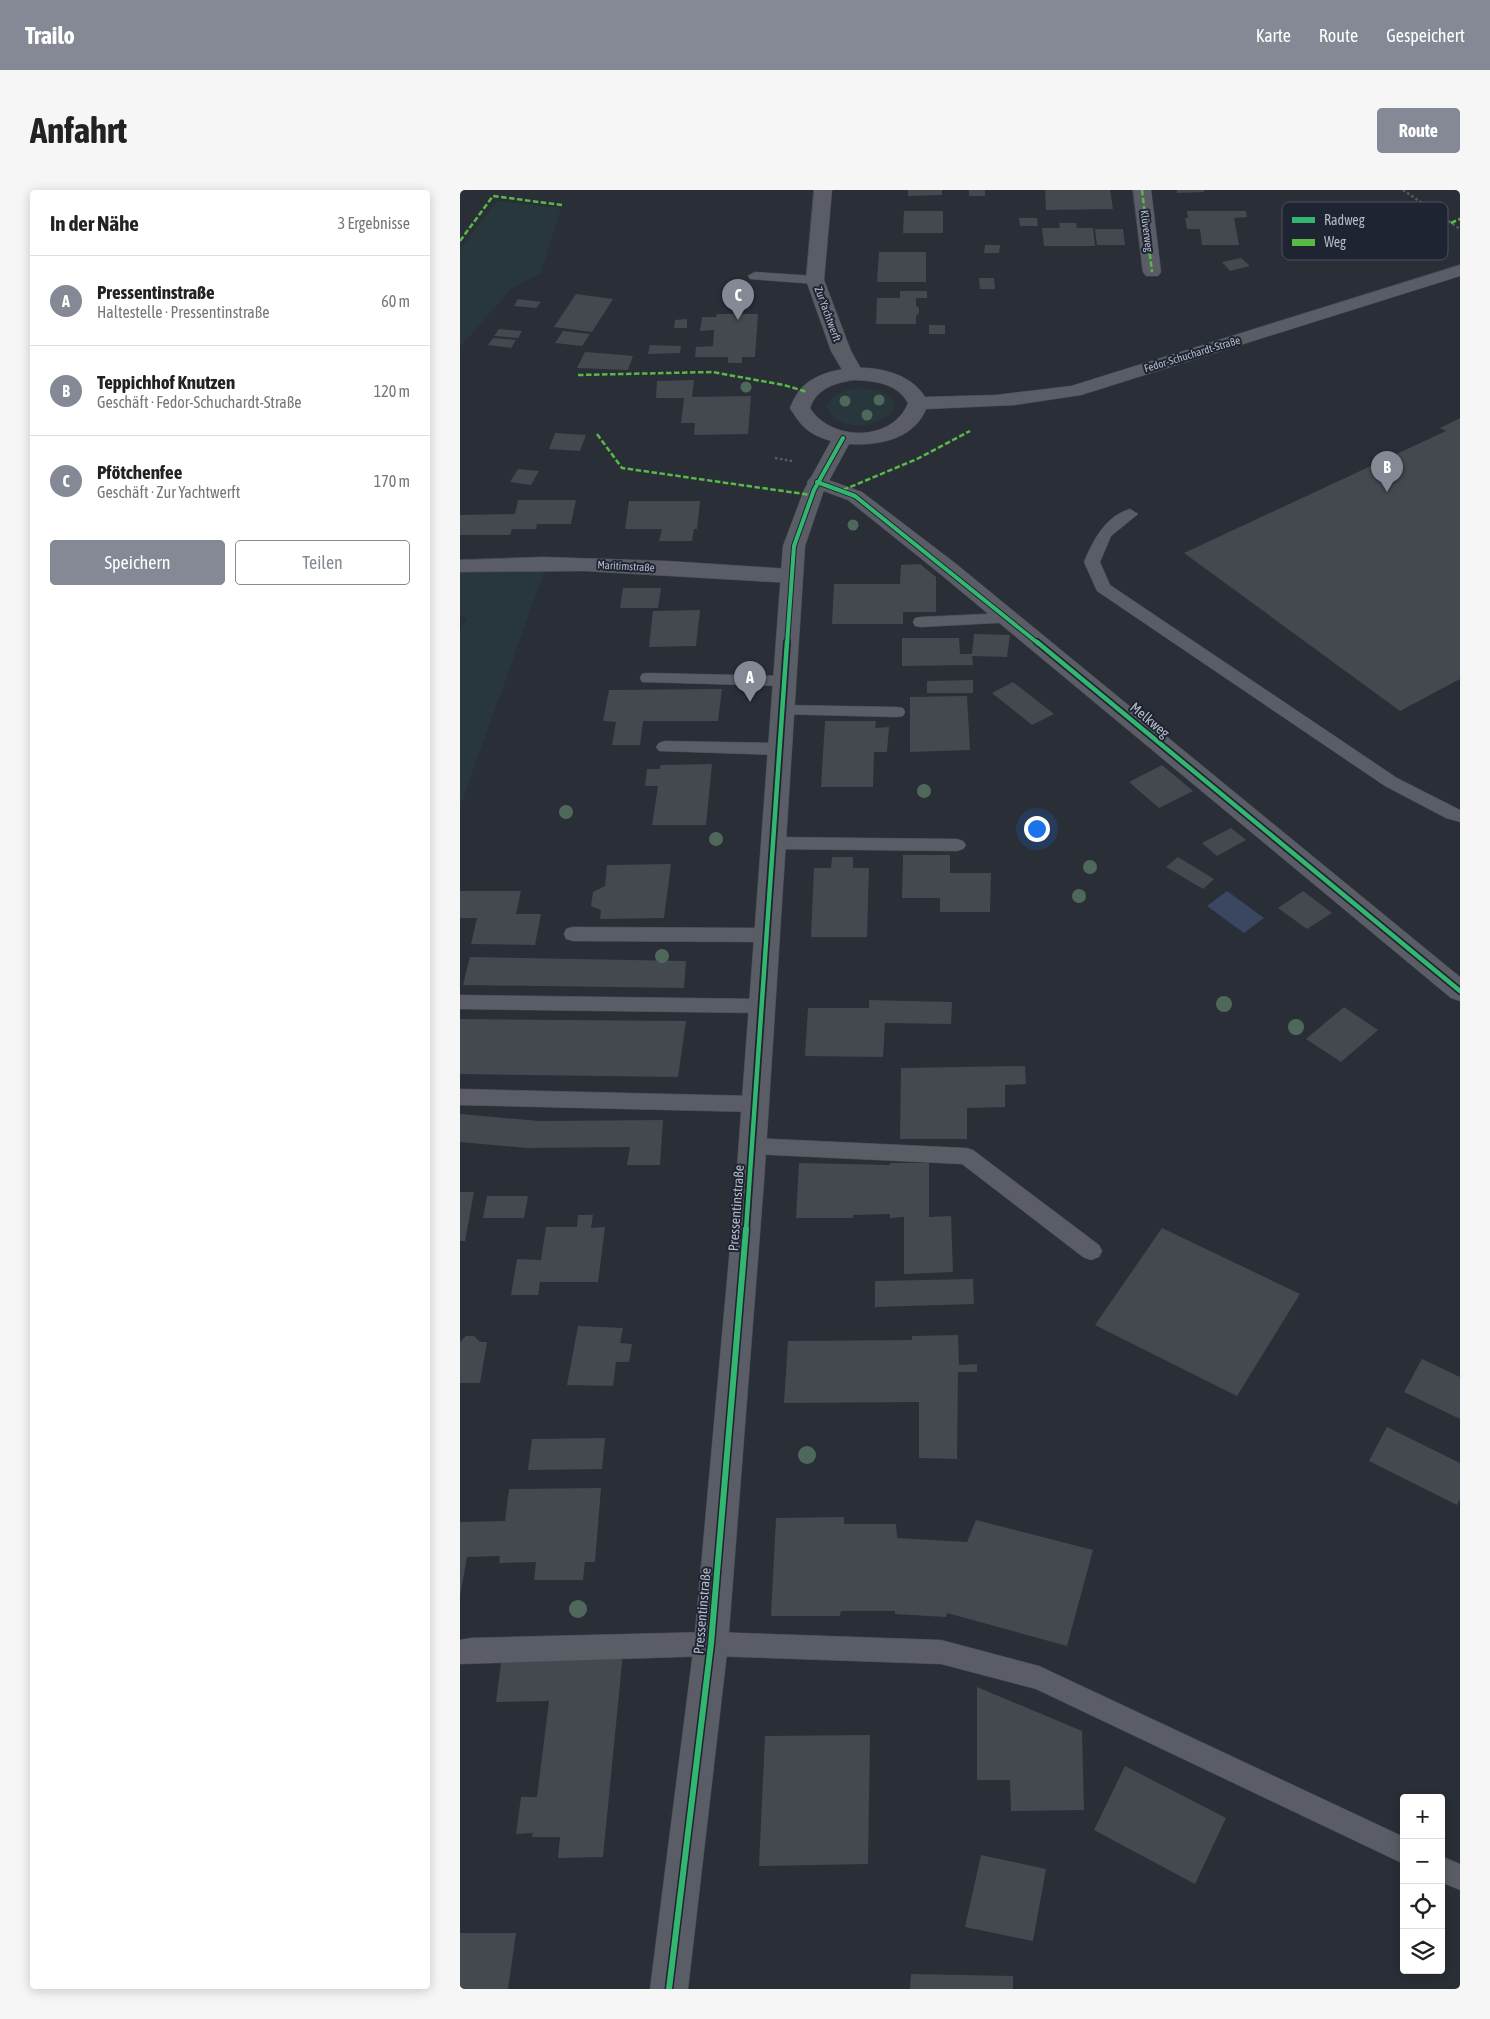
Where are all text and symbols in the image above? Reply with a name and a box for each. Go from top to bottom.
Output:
text: Trailo [25,22,75,49]
text: Karte [1256,25,1291,46]
text: Route [1319,25,1358,46]
text: Gespeichert [1386,25,1465,46]
button: Route [1377,108,1460,153]
text: Anfahrt [30,110,127,150]
legend [1282,202,1448,260]
street label: Klüverweg [1138,209,1156,253]
text: In der Nähe [50,211,139,235]
text: Radweg [1324,212,1365,228]
text: 3 Ergebnisse [338,214,410,232]
text: Weg [1324,234,1346,250]
pin: C [722,279,754,320]
text: Pressentinstraße [97,281,215,303]
street label: Zur Yachtwerft [812,285,844,343]
text: A [62,292,70,310]
text: 60 m [381,292,410,310]
text: Haltestelle · Pressentinstraße [97,303,270,321]
street label: Fedor-Schuchardt-Straße [1142,334,1242,374]
text: Teppichhof Knutzen [97,371,235,393]
text: B [62,382,70,400]
text: 120 m [374,382,410,400]
text: Geschäft · Fedor-Schuchardt-Straße [97,393,302,411]
pin: B [1371,451,1403,492]
text: Pfötchenfee [97,461,182,483]
text: C [62,472,70,490]
text: 170 m [374,472,410,490]
text: Geschäft · Zur Yachtwerft [97,483,240,501]
button: Speichern [50,540,225,585]
button: Teilen [235,540,410,585]
street label: Maritimstraße [597,559,655,573]
pin: A [734,661,766,702]
street label: Melkweg [1127,699,1173,741]
your location [1024,816,1050,842]
street label: Pressentinstraße [725,1164,747,1252]
street label: Pressentinstraße [690,1567,714,1655]
map controls [1400,1794,1445,1974]
button: + [1400,1794,1445,1839]
button: − [1400,1839,1445,1884]
button: locate [1400,1884,1445,1929]
button: layers [1400,1929,1445,1974]

